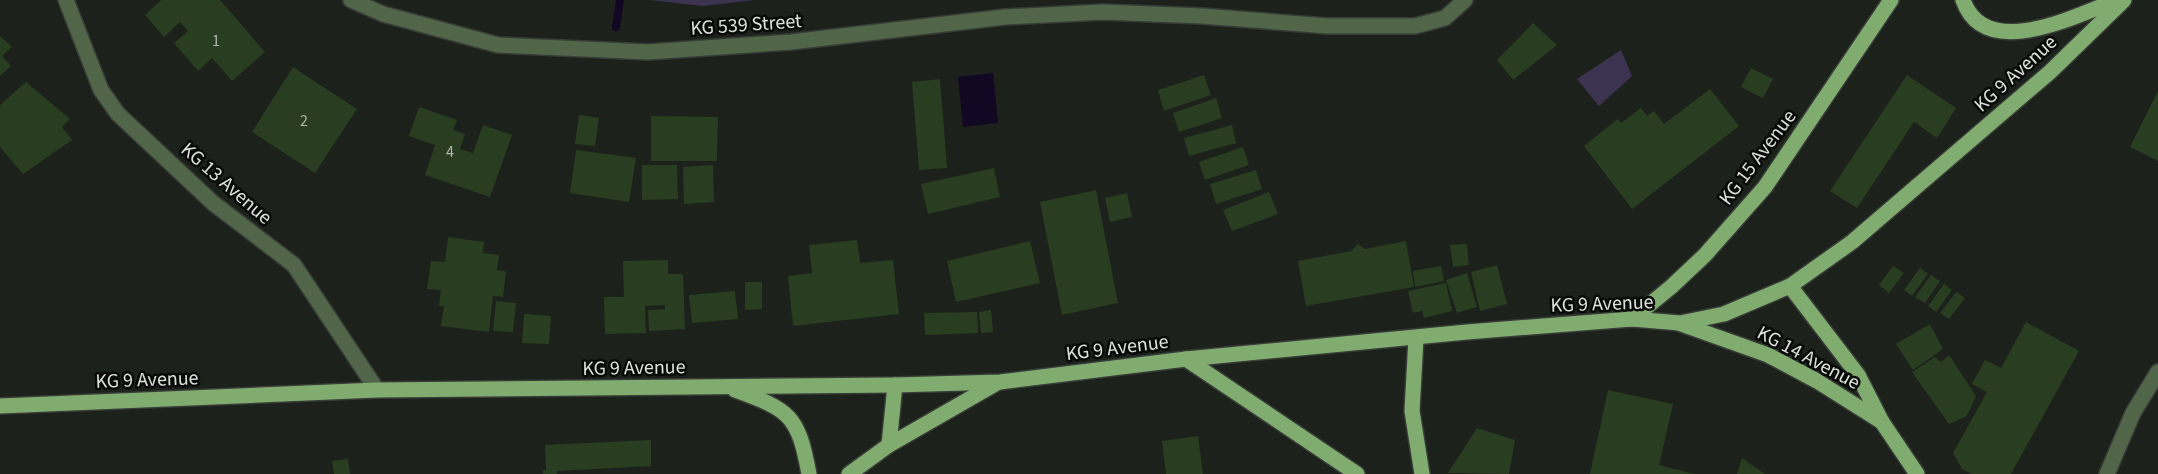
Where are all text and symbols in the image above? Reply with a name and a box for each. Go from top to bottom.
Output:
street label: KG 539 Street [690,7,803,43]
street label: KG 9 Avenue [1968,29,2063,119]
house number: 1 [212,30,220,52]
street label: KG 15 Avenue [1713,104,1803,211]
house number: 2 [300,110,308,132]
street label: KG 13 Avenue [175,136,278,231]
house number: 4 [446,141,454,163]
street label: KG 9 Avenue [1550,288,1654,320]
street label: KG 14 Avenue [1752,319,1865,397]
street label: KG 9 Avenue [1064,328,1170,368]
street label: KG 9 Avenue [582,353,686,383]
street label: KG 9 Avenue [95,364,199,396]

